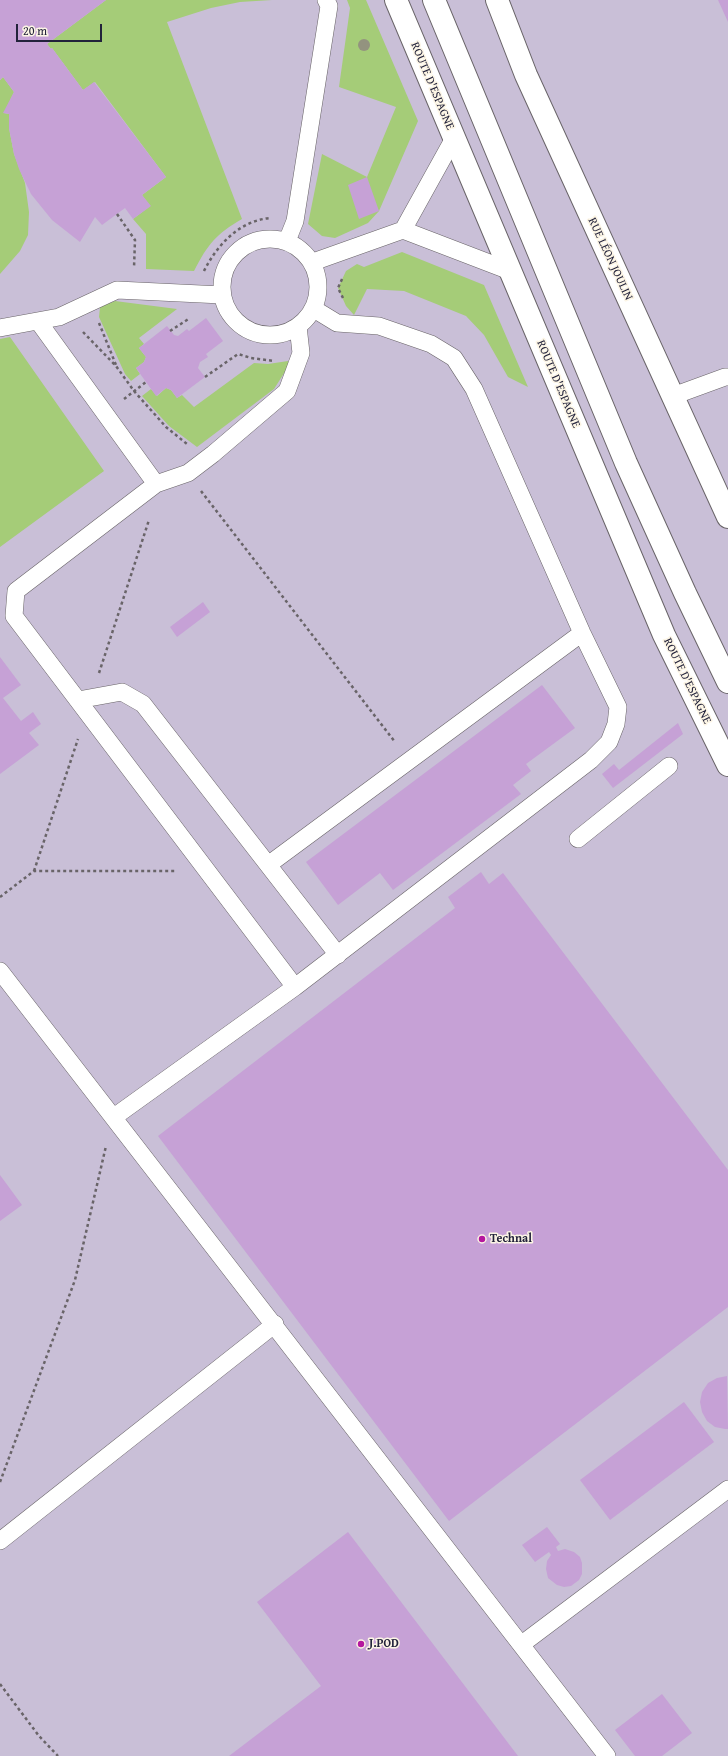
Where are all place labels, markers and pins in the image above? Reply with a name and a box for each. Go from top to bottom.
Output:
place label: Technal [490,1232,532,1246]
marker: Technal [477,1234,487,1244]
place label: J.POD [369,1637,399,1651]
marker: J.POD [356,1639,366,1649]

